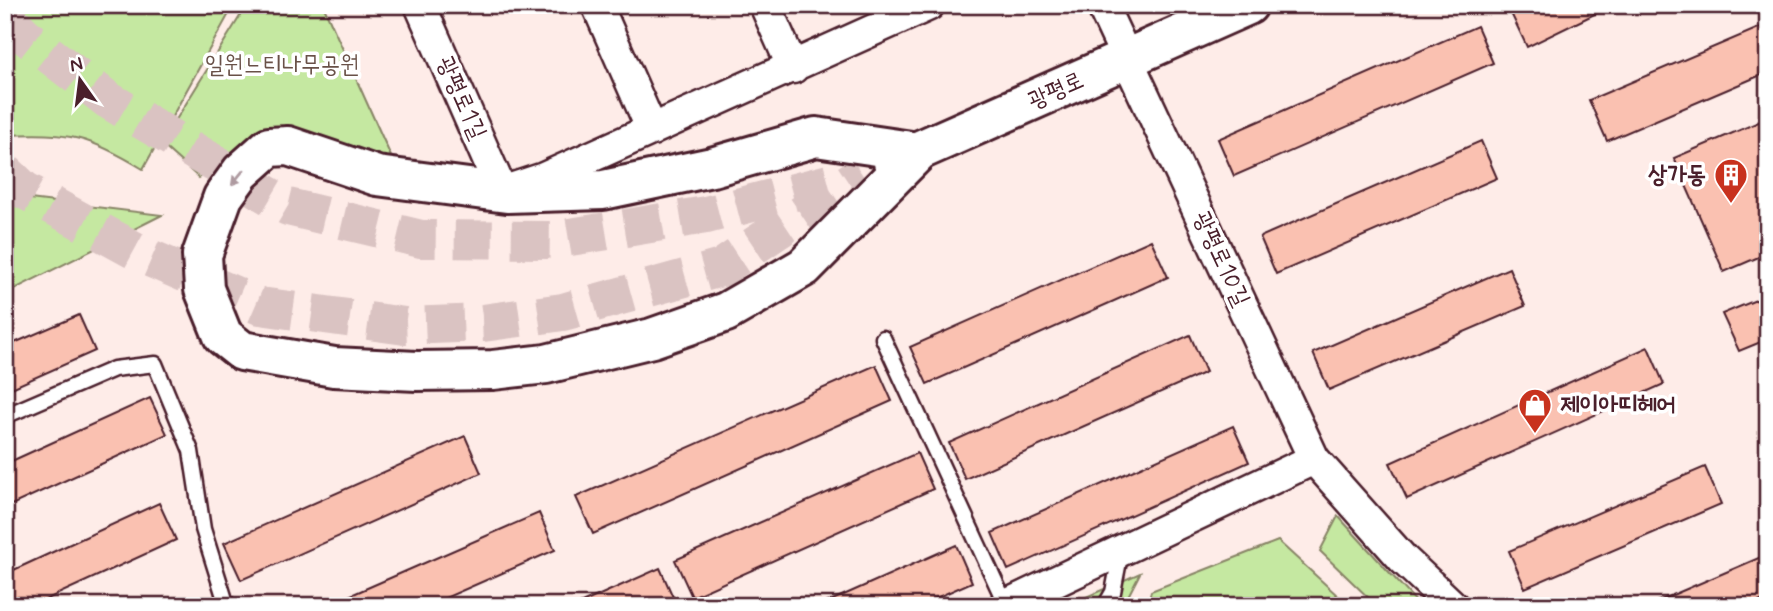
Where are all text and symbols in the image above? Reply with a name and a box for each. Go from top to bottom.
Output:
north arrow [46,46,116,116]
park label: 일원느티나무공원 [205,50,359,81]
text: N [67,51,85,79]
street label: 광평로1길 [429,52,493,144]
street label: 광평로 [1023,65,1089,117]
building icon: 상가동 [1712,156,1750,205]
place label: 상가동 [1648,160,1706,191]
one-way arrow [231,167,246,185]
street label: 광평로10길 [1186,206,1256,312]
shop icon: 제이아띠헤어 [1516,386,1554,435]
place label: 제이아띠헤어 [1560,390,1676,421]

